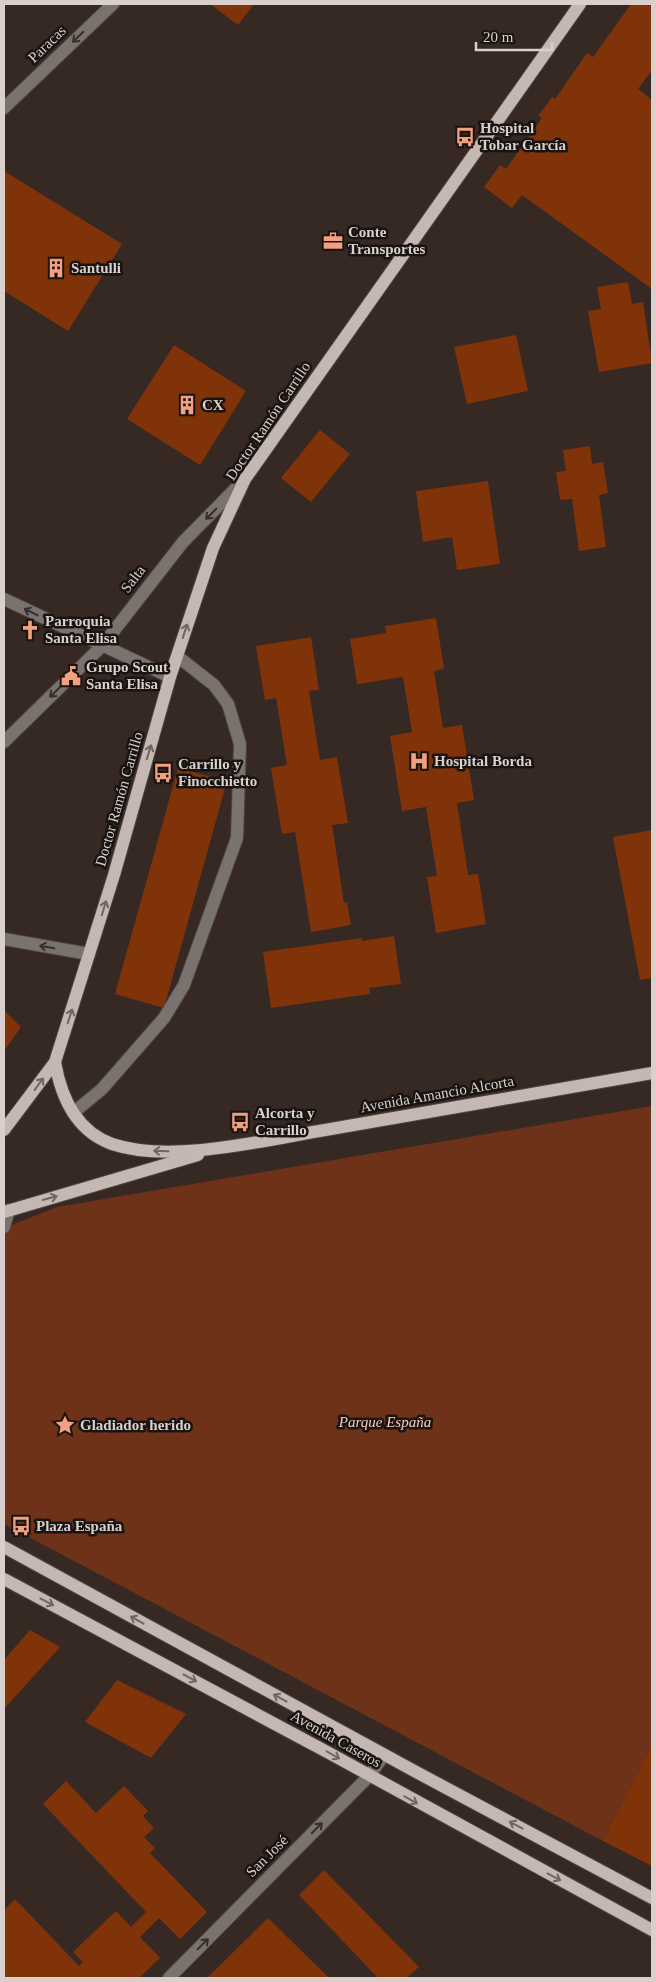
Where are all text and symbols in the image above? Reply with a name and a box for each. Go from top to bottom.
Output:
scale bar [476,20,552,52]
street label: Paracas [25,22,69,66]
text: 20 m [483,29,514,45]
one-way arrow [72,31,84,43]
place label: Hospital Tobar García [480,120,566,153]
bus stop icon: Hospital Tobar García [454,126,476,148]
place label: Conte Transportes [348,224,425,257]
office icon: Conte Transportes [322,230,344,252]
building icon: Santulli [45,257,67,279]
place label: Santulli [71,260,121,276]
street label: Doctor Ramón Carrillo [222,359,314,483]
building icon: CX [176,394,198,416]
place label: CX [202,397,224,413]
one-way arrow [205,508,217,520]
street label: Salta [117,562,149,596]
one-way arrow [24,606,39,616]
place label: Parroquia Santa Elisa [45,613,118,646]
church icon: Parroquia Santa Elisa [19,619,41,641]
one-way arrow [181,623,191,639]
place label: Grupo Scout Santa Elisa [86,659,168,692]
public building icon: Grupo Scout Santa Elisa [60,665,82,687]
one-way arrow [48,686,61,698]
street label: Doctor Ramón Carrillo [92,730,146,868]
one-way arrow [144,744,154,760]
hospital icon: Hospital Borda [408,750,430,772]
place label: Hospital Borda [434,753,532,769]
place label: Carrillo y Finocchietto [178,756,257,789]
bus stop icon: Carrillo y Finocchietto [152,762,174,784]
one-way arrow [99,900,109,916]
one-way arrow [39,941,55,951]
one-way arrow [65,1008,75,1024]
street label: Avenida Amancio Alcorta [359,1073,515,1115]
one-way arrow [34,1077,44,1091]
place label: Alcorta y Carrillo [255,1105,315,1138]
bus stop icon: Alcorta y Carrillo [229,1111,251,1133]
one-way arrow [153,1146,170,1156]
one-way arrow [42,1193,58,1203]
place icon: Gladiador herido [54,1414,76,1436]
park label: Parque España [338,1414,431,1430]
place label: Gladiador herido [80,1417,191,1433]
bus stop icon: Plaza España [10,1515,32,1537]
place label: Plaza España [36,1518,123,1534]
one-way arrow [39,1597,54,1607]
one-way arrow [130,1615,145,1625]
one-way arrow [182,1674,197,1684]
one-way arrow [273,1693,288,1702]
street label: Avenida Caseros [288,1708,384,1771]
one-way arrow [326,1750,341,1760]
one-way arrow [404,1795,418,1805]
one-way arrow [509,1820,524,1830]
one-way arrow [311,1822,323,1834]
street label: San José [243,1832,291,1880]
one-way arrow [547,1872,562,1882]
one-way arrow [197,1937,209,1950]

